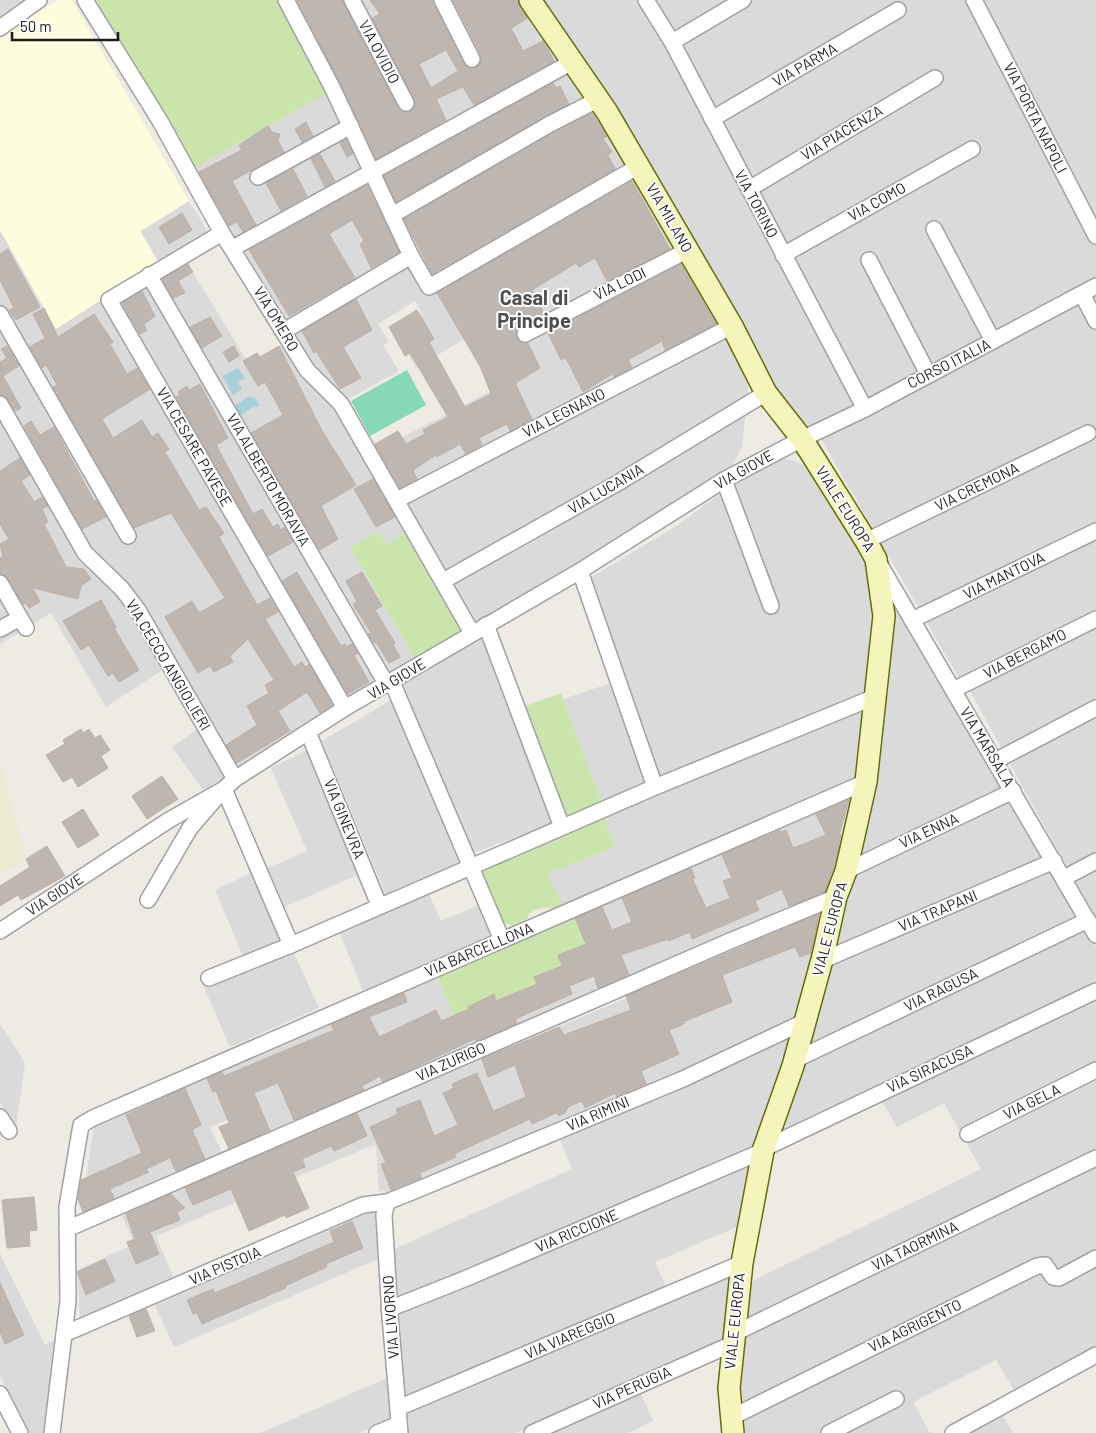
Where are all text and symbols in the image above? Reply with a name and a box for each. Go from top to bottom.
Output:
scale bar [12,10,119,42]
text: 50 m [20,17,52,35]
street label: VIA OVIDIO [356,17,404,86]
street label: VIA PARMA [769,38,840,90]
street label: VIA PORTA NAPOLI [1000,59,1072,176]
street label: VIA PIACENZA [797,101,886,164]
street label: VIA TORINO [731,166,782,241]
street label: VIA COMO [844,178,909,224]
street label: VIA MILANO [643,180,697,255]
street label: VIA LODI [591,263,649,303]
street label: VIA OMERO [250,283,303,354]
district label: Casal di Principe [497,285,571,332]
street label: CORSO ITALIA [904,334,993,392]
street label: VIA CESARE PAVESE [153,384,236,509]
street label: VIA LEGNANO [519,384,608,441]
street label: VIA ALBERTO MORAVIA [224,410,314,549]
street label: VIA GIOVE [711,446,776,493]
street label: VIA CREMONA [931,458,1022,514]
street label: VIA LUCANIA [565,459,646,517]
street label: VIALE EUROPA [812,462,879,555]
street label: VIA MANTOVA [960,548,1047,603]
street label: VIA CECCO ANGIOLIERI [123,596,215,733]
street label: VIA BERGAMO [980,624,1069,682]
street label: VIA GIOVE [364,654,429,703]
street label: VIA MARSALA [957,703,1019,790]
street label: VIA GINEVRA [321,776,369,861]
street label: VIA ENNA [896,809,961,852]
street label: VIA GIOVE [22,869,87,919]
street label: VIALE EUROPA [808,879,850,978]
street label: VIA TRAPANI [895,885,980,935]
street label: VIA BARCELLONA [422,918,535,980]
street label: VIA RAGUSA [901,963,981,1015]
street label: VIA ZURIGO [413,1038,488,1084]
street label: VIA SIRACUSA [884,1040,975,1096]
street label: VIA GELA [1000,1080,1063,1123]
street label: VIA RIMINI [563,1092,632,1134]
street label: VIA RICCIONE [532,1205,621,1256]
street label: VIA TAORMINA [868,1216,961,1274]
street label: VIA PISTOIA [186,1242,263,1288]
street label: VIALE EUROPA [720,1272,748,1370]
street label: VIA LIVORNO [378,1275,402,1359]
street label: VIA AGRIGENTO [865,1295,964,1355]
street label: VIA VIAREGGIO [522,1308,618,1362]
street label: VIA PERUGIA [590,1362,673,1412]

